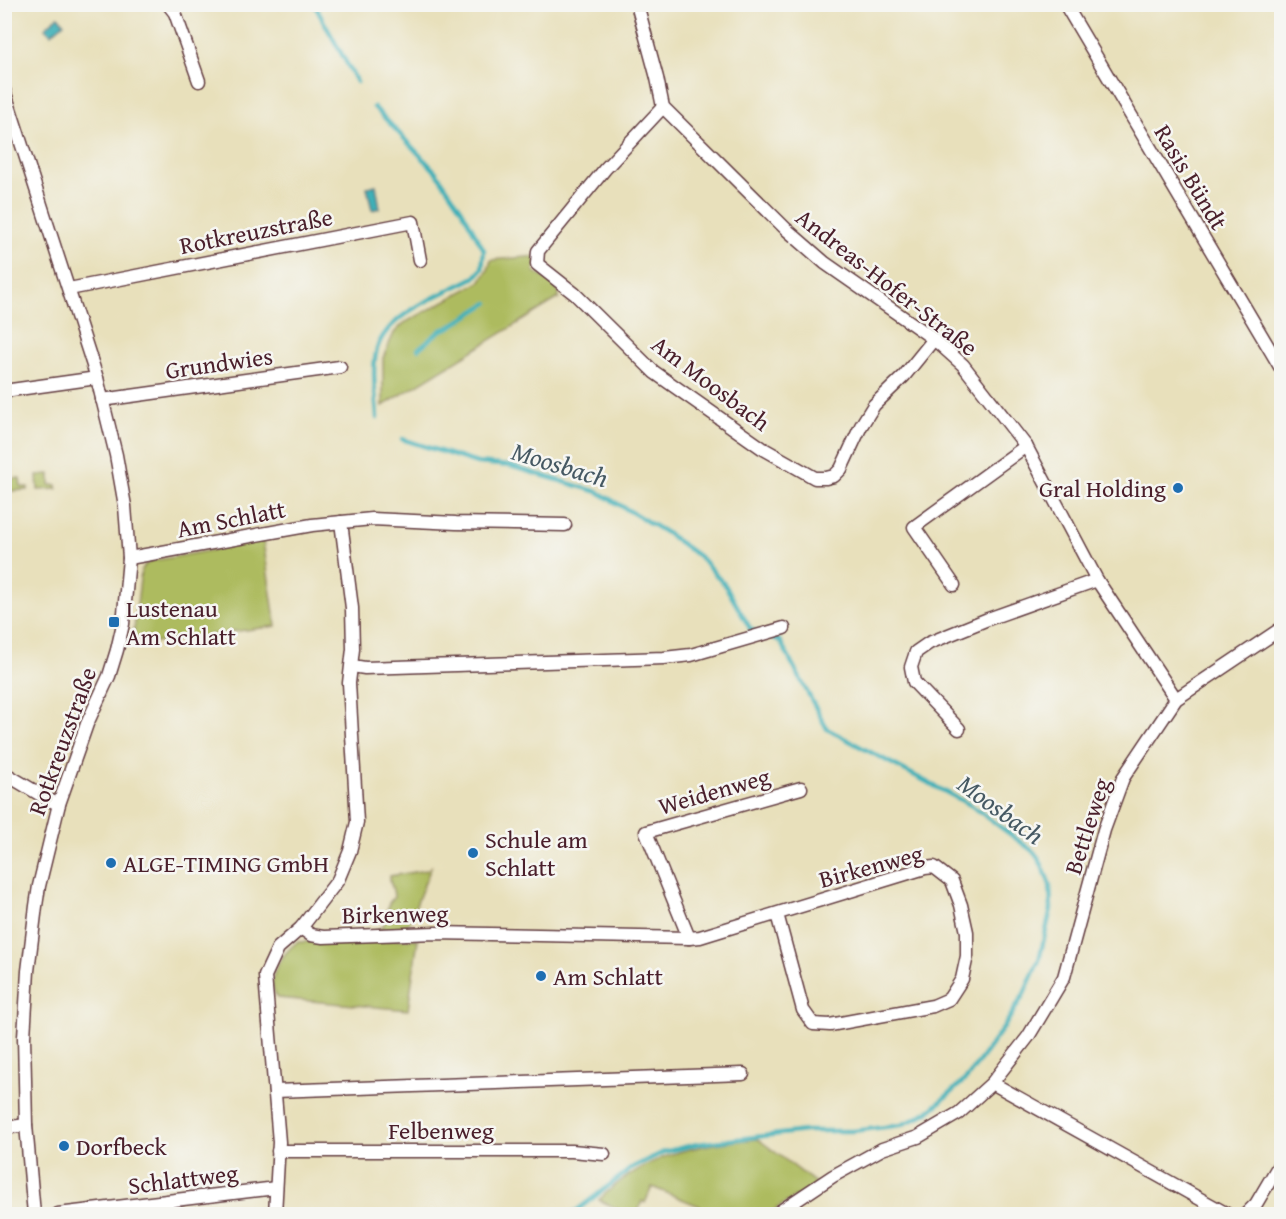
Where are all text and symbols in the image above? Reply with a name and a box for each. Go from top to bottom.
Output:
street label: Rasis Bündt [1146,118,1237,237]
street label: Rotkreuzstraße [176,199,336,263]
street label: Andreas-Hofer-Straße [789,200,985,364]
street label: Am Moosbach [644,327,778,440]
street label: Grundwies [163,338,275,388]
water label: Moosbach [507,431,613,497]
place label: Gral Holding [1039,471,1166,506]
marker: Gral Holding [1171,481,1185,495]
street label: Am Schlatt [174,491,289,547]
place label: Lustenau Am Schlatt [126,591,236,654]
marker: Lustenau Am Schlatt [107,615,121,629]
street label: Rotkreuzstraße [19,662,105,820]
street label: Weidenweg [654,758,774,824]
water label: Moosbach [950,764,1052,854]
street label: Bettleweg [1055,773,1119,879]
place label: Schule am Schlatt [485,822,588,885]
street label: Birkenweg [815,835,927,897]
place label: ALGE-TIMING GmbH [123,846,329,881]
marker: Schule am Schlatt [466,846,480,860]
marker: ALGE-TIMING GmbH [104,856,118,870]
street label: Birkenweg [341,896,449,932]
place label: Am Schlatt [553,959,663,994]
marker: Am Schlatt [534,969,548,983]
street label: Felbenweg [388,1113,494,1148]
place label: Dorfbeck [76,1129,167,1164]
marker: Dorfbeck [57,1139,71,1153]
street label: Schlattweg [126,1155,240,1203]

